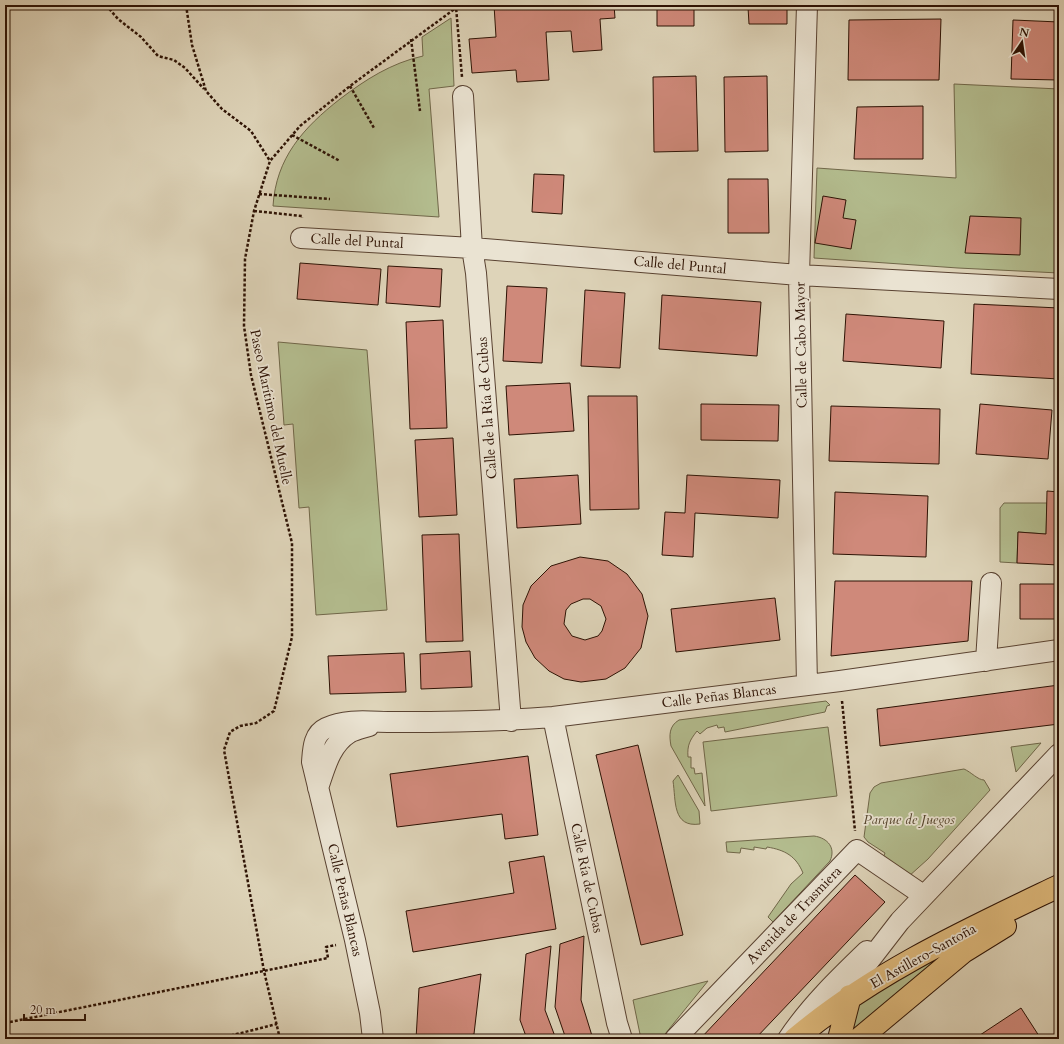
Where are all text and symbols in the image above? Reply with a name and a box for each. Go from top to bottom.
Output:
north arrow [1002,22,1042,62]
text: N [1018,24,1031,41]
street label: Calle del Puntal [310,229,404,253]
street label: Calle del Puntal [633,251,728,279]
street label: Calle de Cabo Mayor [790,281,812,408]
street label: Paseo Marítimo del Muelle [245,328,297,486]
street label: Calle de la Ría de Cubas [473,336,501,480]
street label: Calle Peñas Blancas [661,680,778,712]
park label: Parque de Juegos [863,810,955,829]
street label: Calle Ría de Cubas [566,821,608,935]
street label: Calle Peñas Blancas [323,842,367,959]
street label: Avenida de Trasmiera [742,862,846,968]
street label: El Astillero-Santoña [867,919,979,993]
scale bar [24,996,85,1022]
text: 20 m [30,1002,57,1018]

